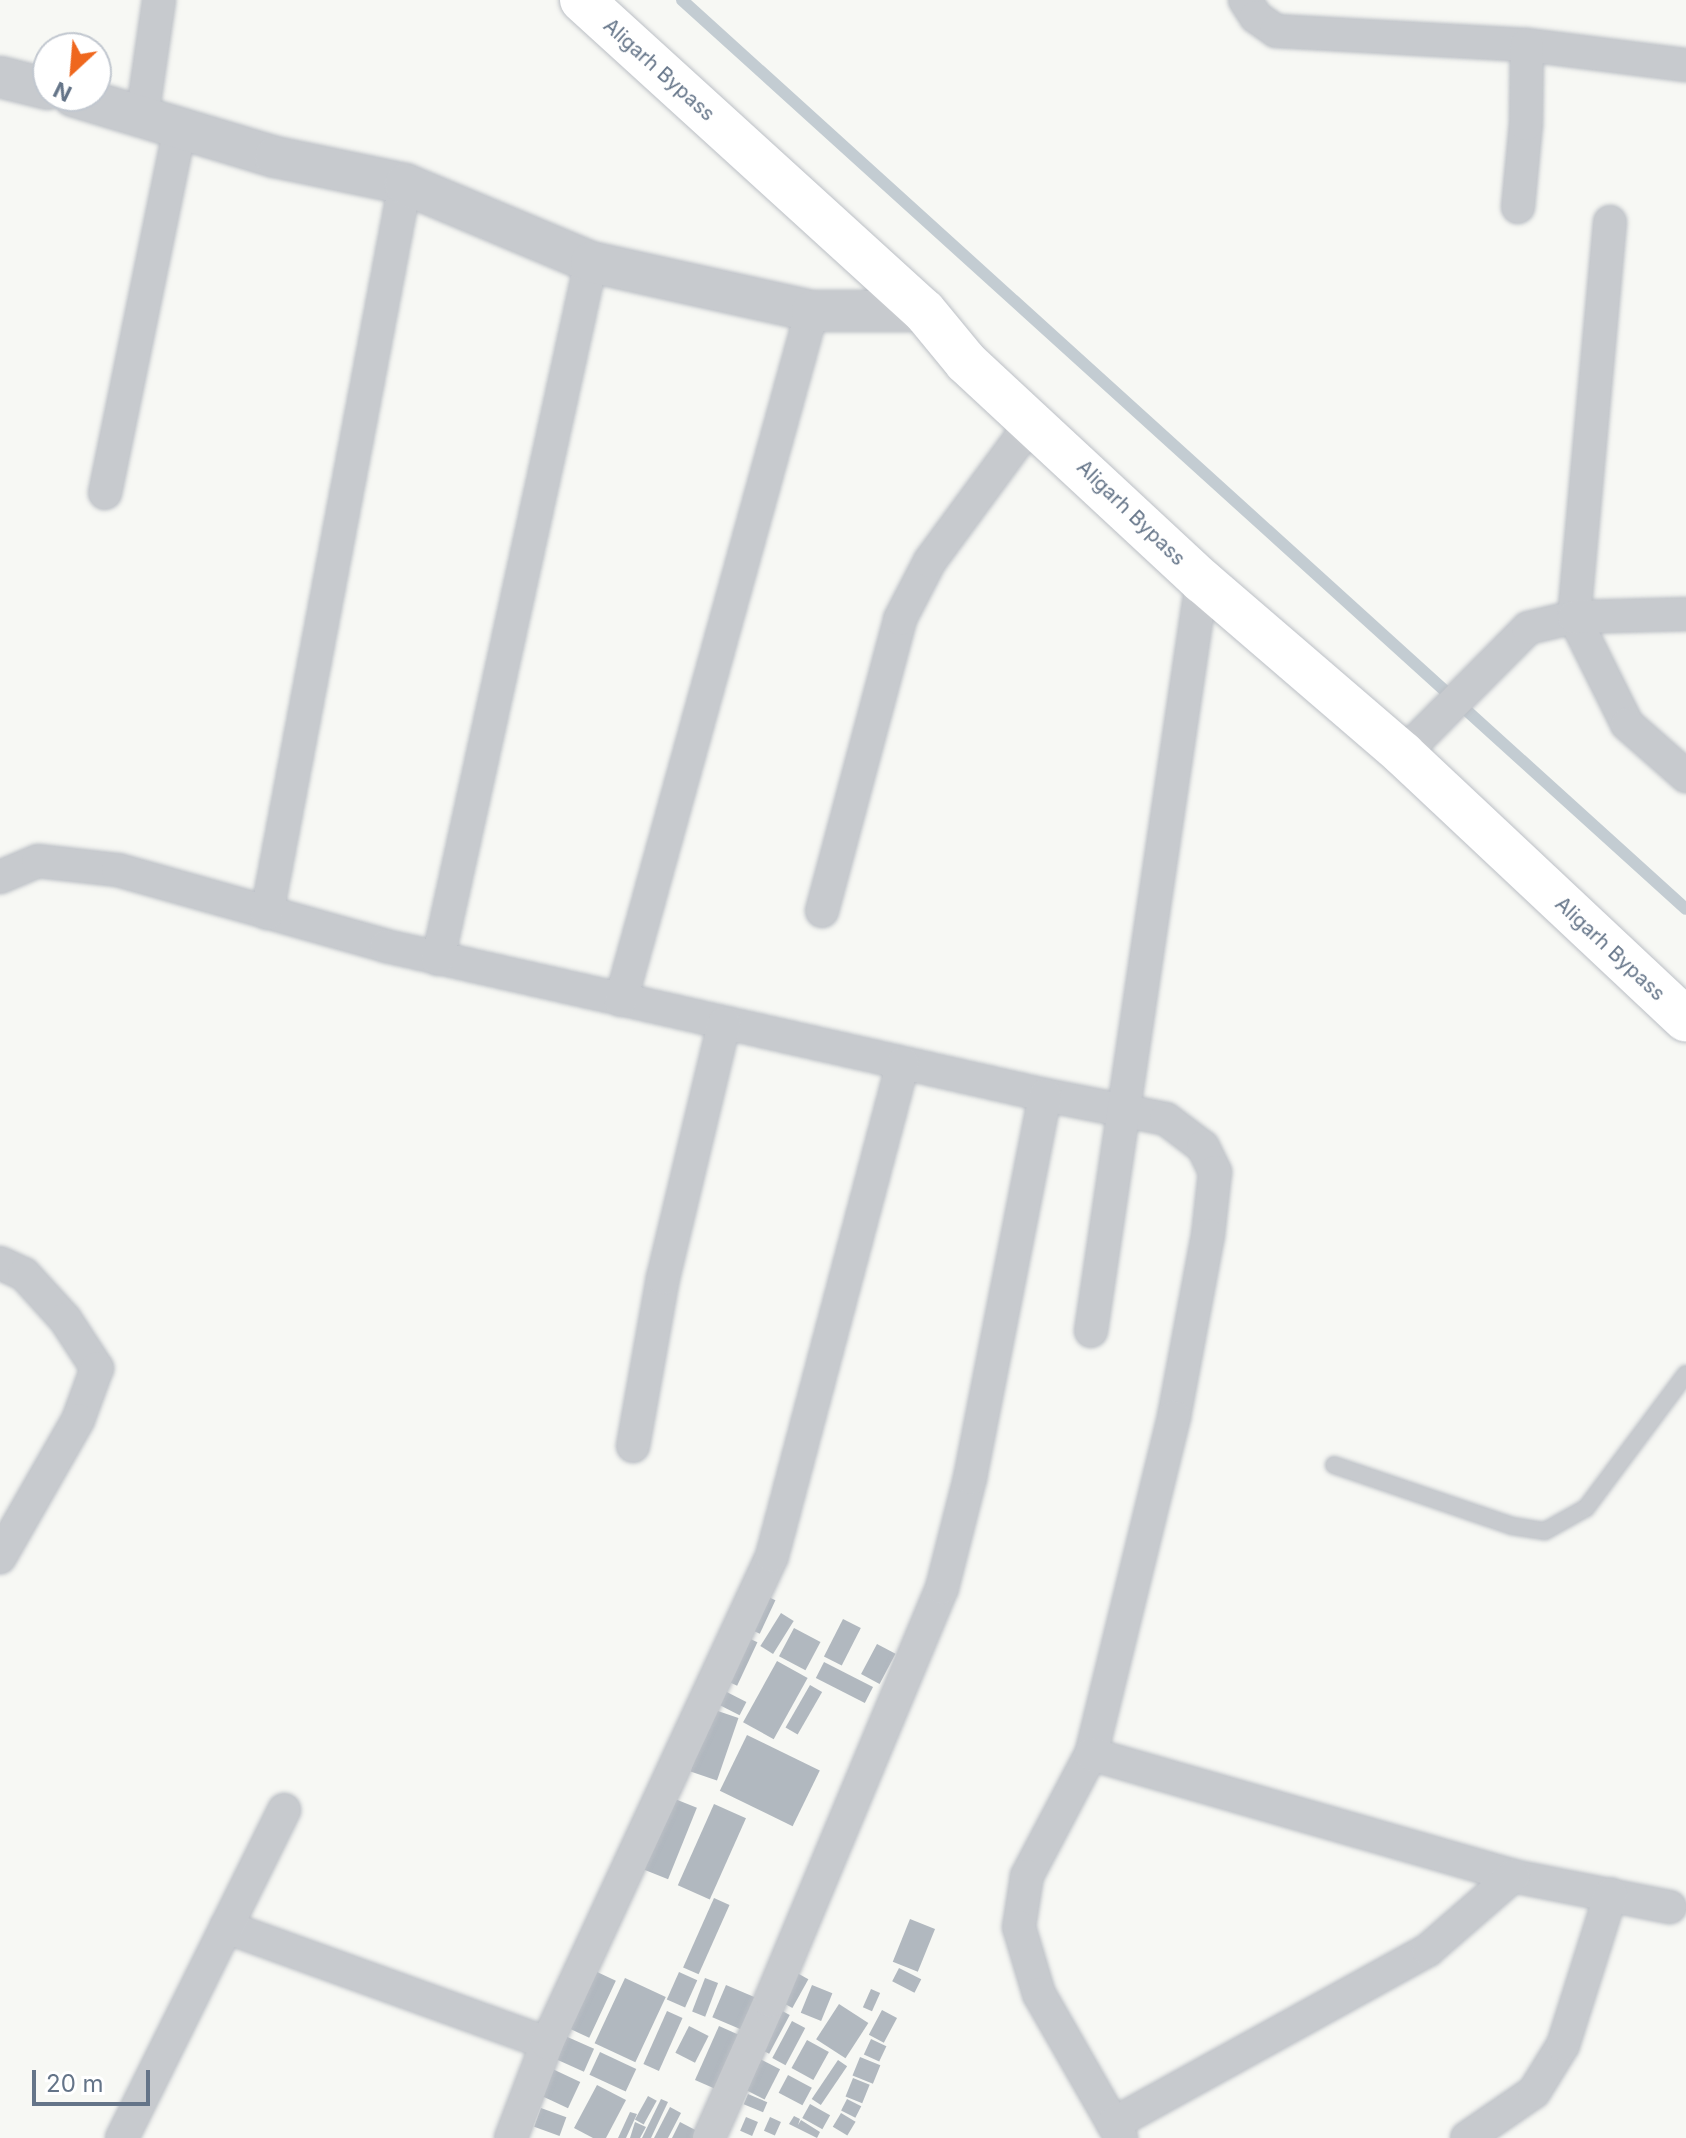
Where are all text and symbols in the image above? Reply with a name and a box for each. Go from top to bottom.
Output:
street label: Aligarh Bypass [598,14,720,126]
north arrow [32,32,112,112]
text: N [49,76,76,107]
street label: Aligarh Bypass [1072,455,1190,571]
street label: Aligarh Bypass [1550,892,1670,1006]
scale bar [36,2054,154,2104]
text: 20 m [46,2069,104,2098]

